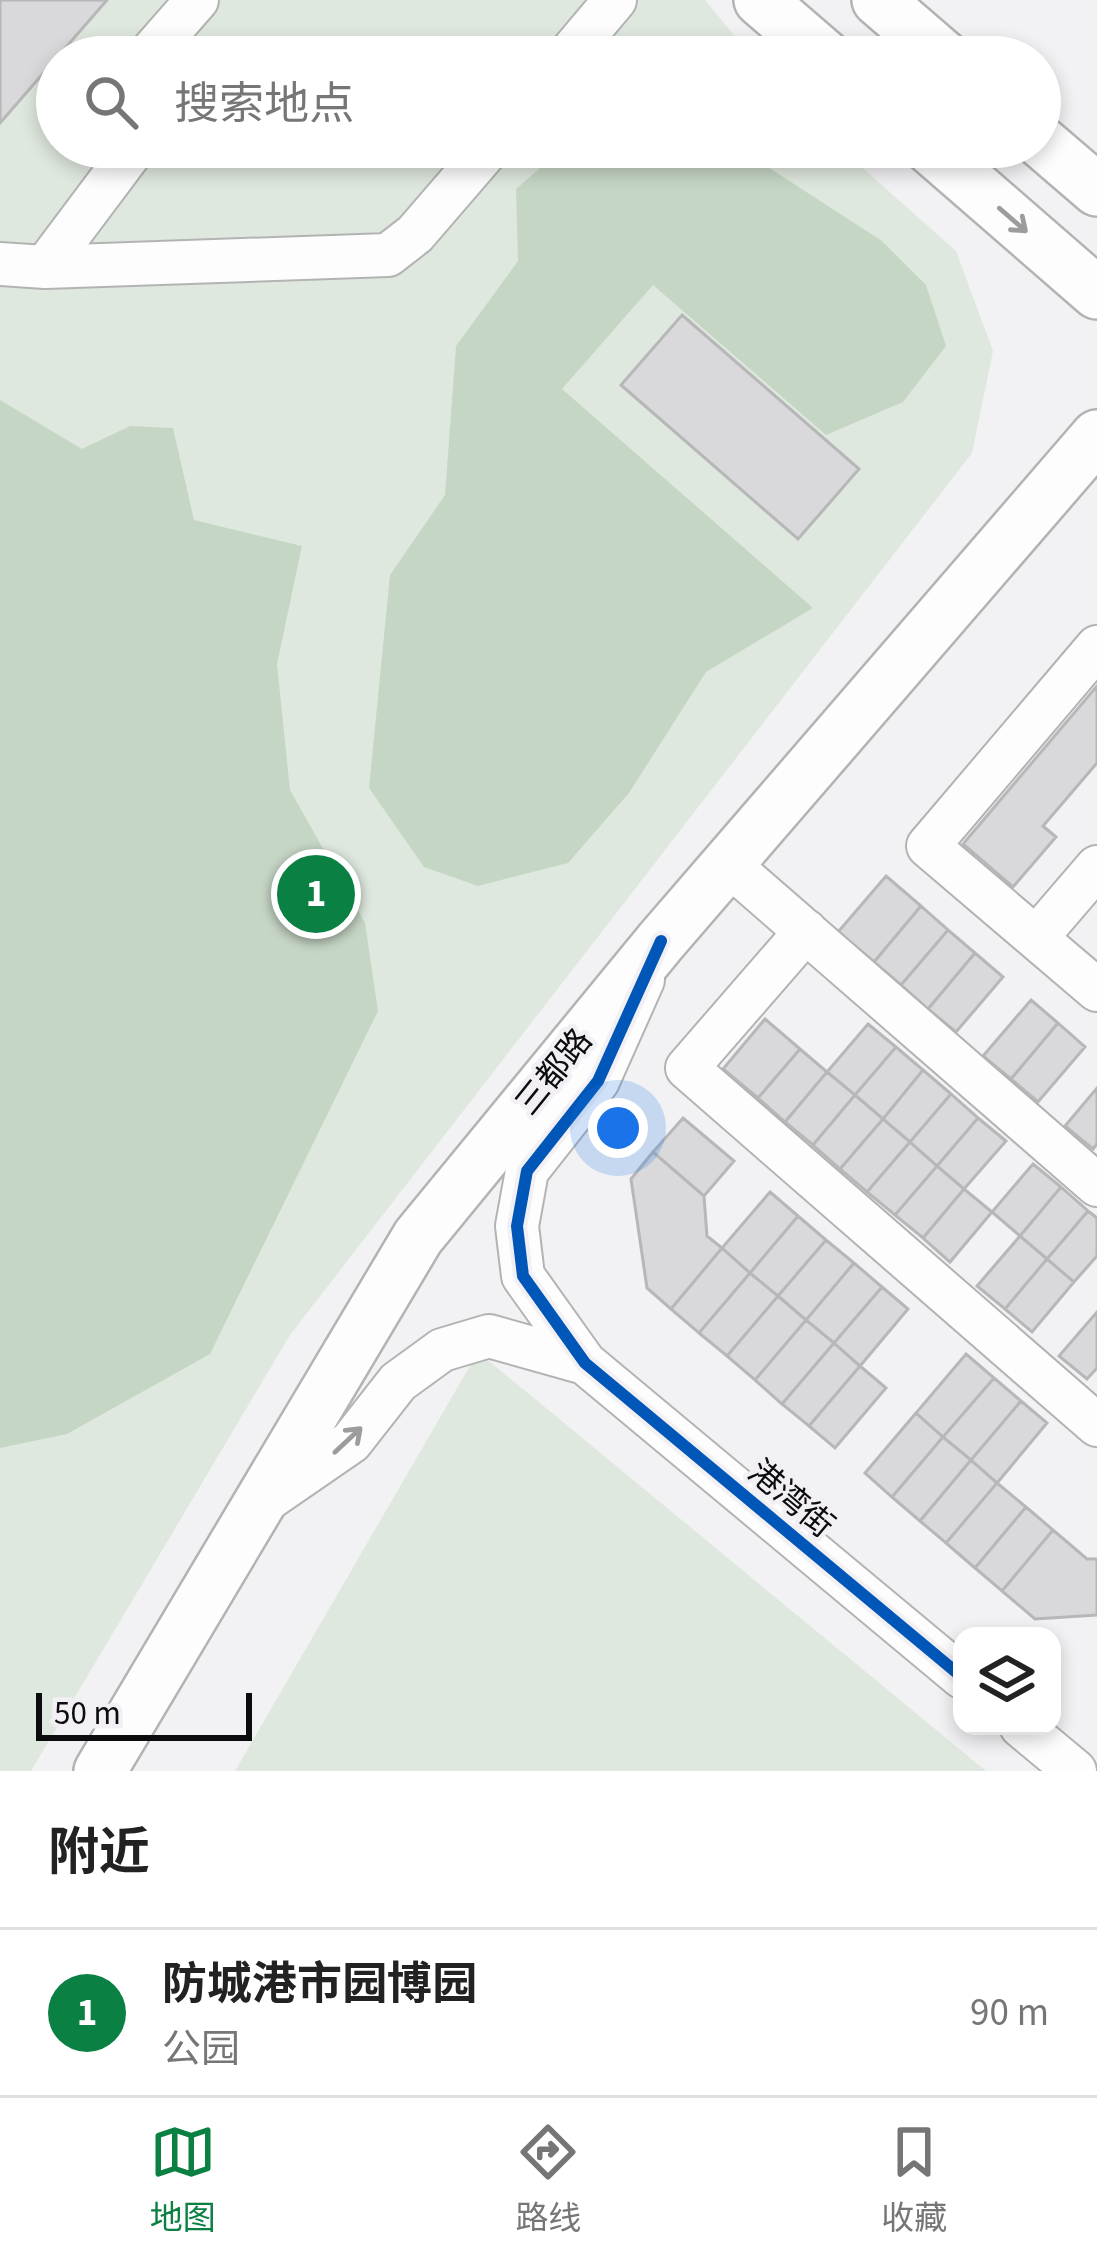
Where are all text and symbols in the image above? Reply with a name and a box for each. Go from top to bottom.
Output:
search box [36,36,1061,168]
icon: search [78,69,144,135]
text: 搜索地点 [174,73,354,137]
one-way arrow [997,206,1028,233]
pin: 1 [277,849,355,939]
street label: 三都路 [505,1019,603,1125]
your location [588,1098,648,1158]
one-way arrow [332,1426,362,1455]
street label: 港湾街 [738,1449,844,1549]
map controls [953,1627,1061,1735]
button: layers [953,1627,1061,1735]
scale bar [36,1687,252,1740]
text: 50 m [54,1690,121,1737]
text: 附近 [48,1817,150,1889]
text: 防城港市园博园 [162,1953,477,2017]
text: 1 [77,1985,97,2041]
text: 90 m [970,1985,1049,2041]
text: 公园 [162,2022,240,2078]
tab: 地图 [150,2119,216,2242]
tab: 路线 [515,2119,581,2242]
tab: 收藏 [881,2119,947,2242]

